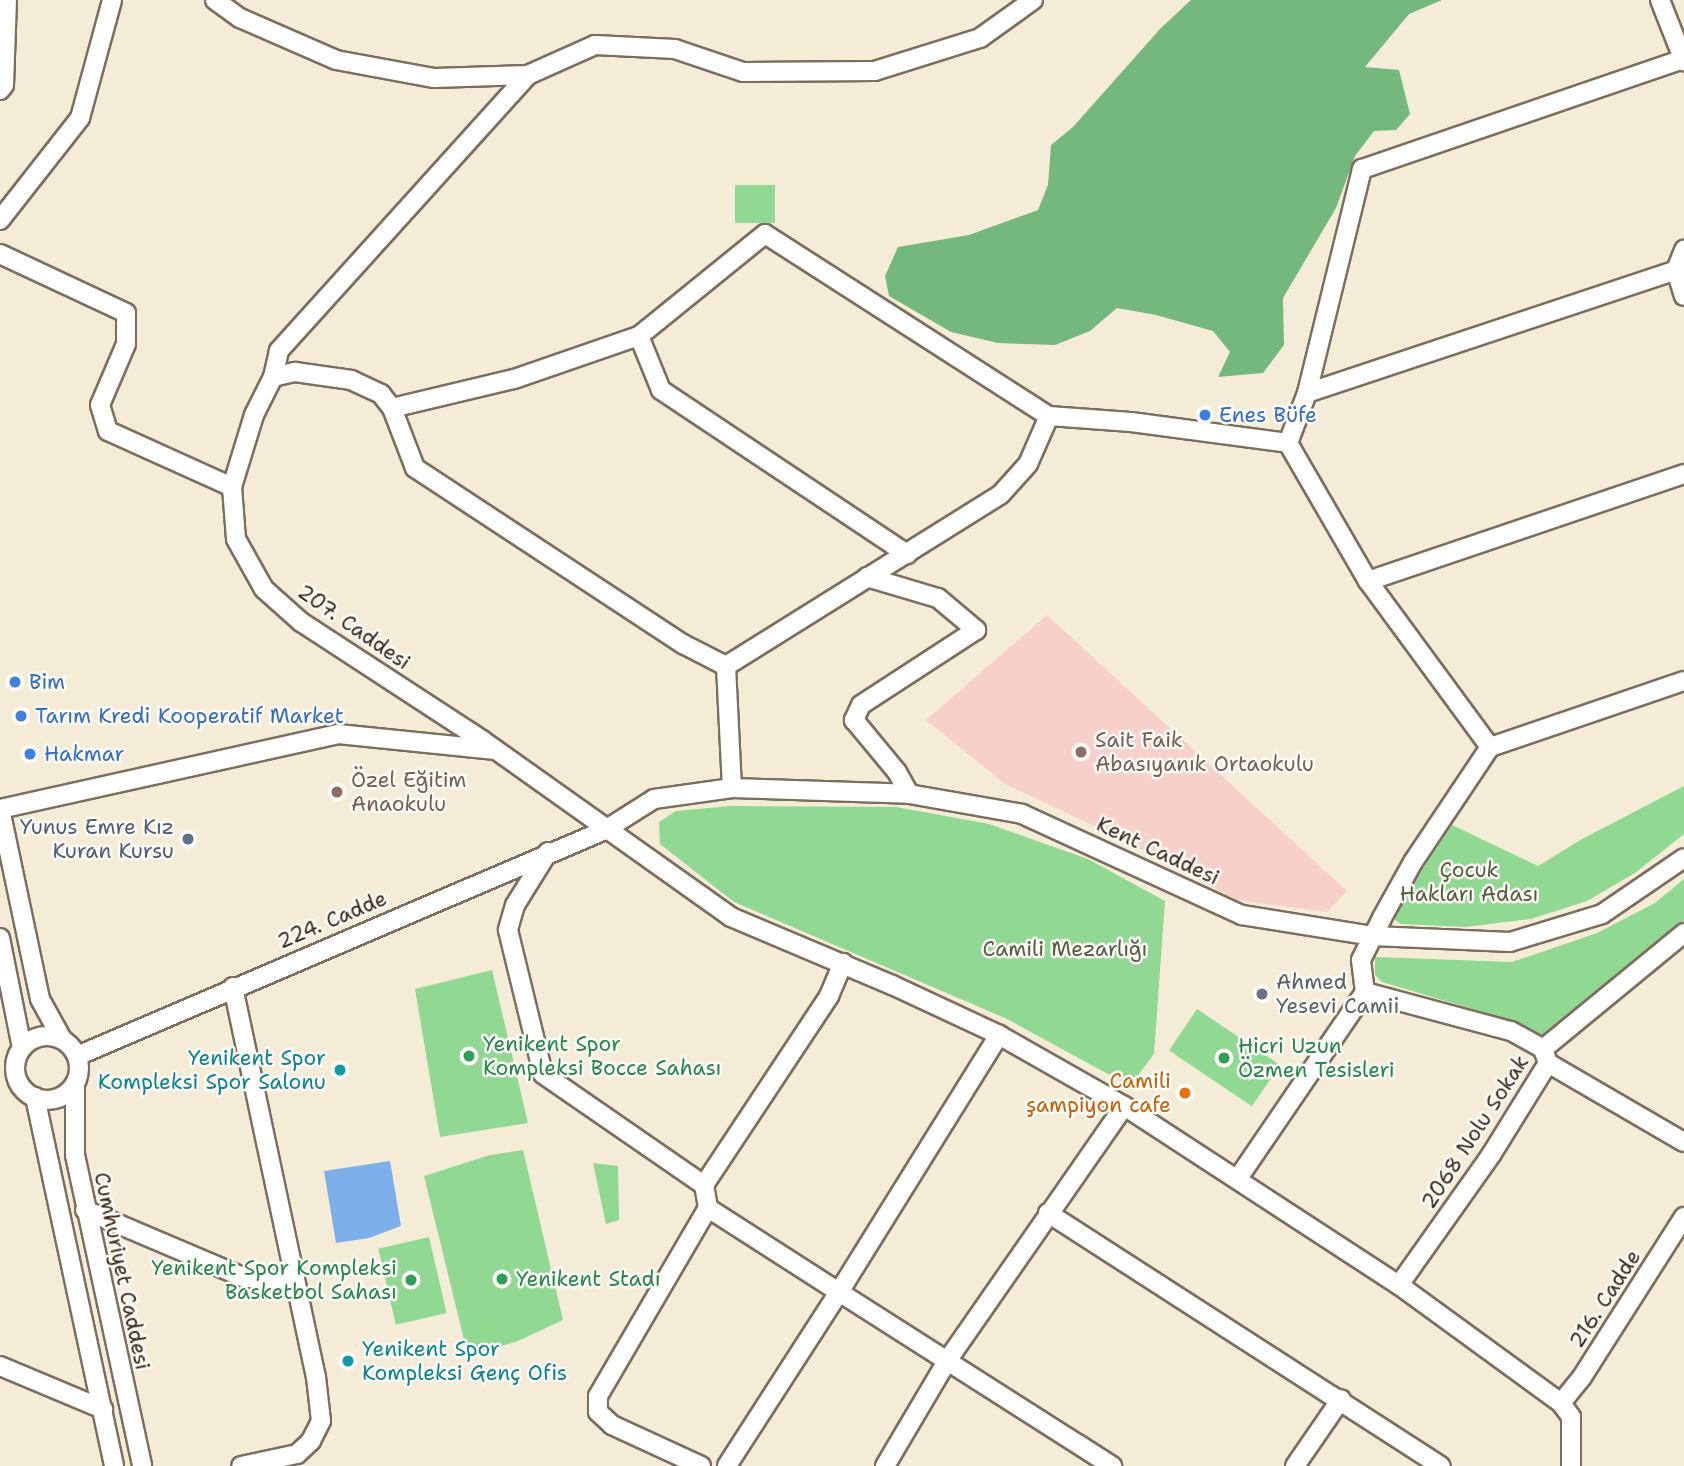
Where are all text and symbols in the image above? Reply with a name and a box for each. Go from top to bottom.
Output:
place label: Enes Büfe [1219,402,1317,428]
marker: Enes Büfe [1197,407,1213,423]
street label: 207. Caddesi [293,579,415,675]
place label: Bim [29,669,65,695]
marker: Bim [7,674,23,690]
place label: Tarım Kredi Kooperatif Market [35,703,344,729]
marker: Tarım Kredi Kooperatif Market [13,708,29,724]
place label: Sait Faik Abasıyanık Ortaokulu [1095,727,1314,777]
place label: Hakmar [44,741,124,767]
marker: Sait Faik Abasıyanık Ortaokulu [1073,744,1089,760]
marker: Hakmar [22,746,38,762]
place label: Özel Eğitim Anaokulu [351,767,466,817]
marker: Özel Eğitim Anaokulu [329,784,345,800]
street label: Kent Caddesi [1092,812,1224,890]
place label: Yunus Emre Kız Kuran Kursu [20,814,174,864]
marker: Yunus Emre Kız Kuran Kursu [180,831,196,847]
park label: Çocuk Hakları Adası [1400,857,1538,907]
street label: 224. Cadde [274,886,390,954]
park label: Camili Mezarlığı [983,936,1147,962]
place label: Ahmed Yesevi Camii [1276,969,1400,1019]
marker: Ahmed Yesevi Camii [1254,986,1270,1002]
place label: Yenikent Spor Kompleksi Bocce Sahası [483,1031,721,1081]
place label: Hicri Uzun Özmen Tesisleri [1238,1033,1395,1083]
place label: Yenikent Spor Kompleksi Spor Salonu [98,1045,326,1095]
marker: Yenikent Spor Kompleksi Bocce Sahası [461,1048,477,1064]
marker: Hicri Uzun Özmen Tesisleri [1216,1050,1232,1066]
street label: 2068 Nolu Sokak [1416,1050,1534,1214]
marker: Yenikent Spor Kompleksi Spor Salonu [332,1062,348,1078]
place label: Camili şampiyon cafe [1026,1068,1171,1118]
marker: Camili şampiyon cafe [1177,1085,1193,1101]
street label: Cumhuriyet Caddesi [89,1170,155,1372]
street label: 216. Cadde [1564,1245,1646,1353]
place label: Yenikent Spor Kompleksi Basketbol Sahası [151,1255,397,1305]
place label: Yenikent Stadı [516,1266,661,1292]
marker: Yenikent Stadı [494,1271,510,1287]
marker: Yenikent Spor Kompleksi Basketbol Sahası [403,1272,419,1288]
place label: Yenikent Spor Kompleksi Genç Ofis [362,1336,567,1386]
marker: Yenikent Spor Kompleksi Genç Ofis [340,1353,356,1369]

